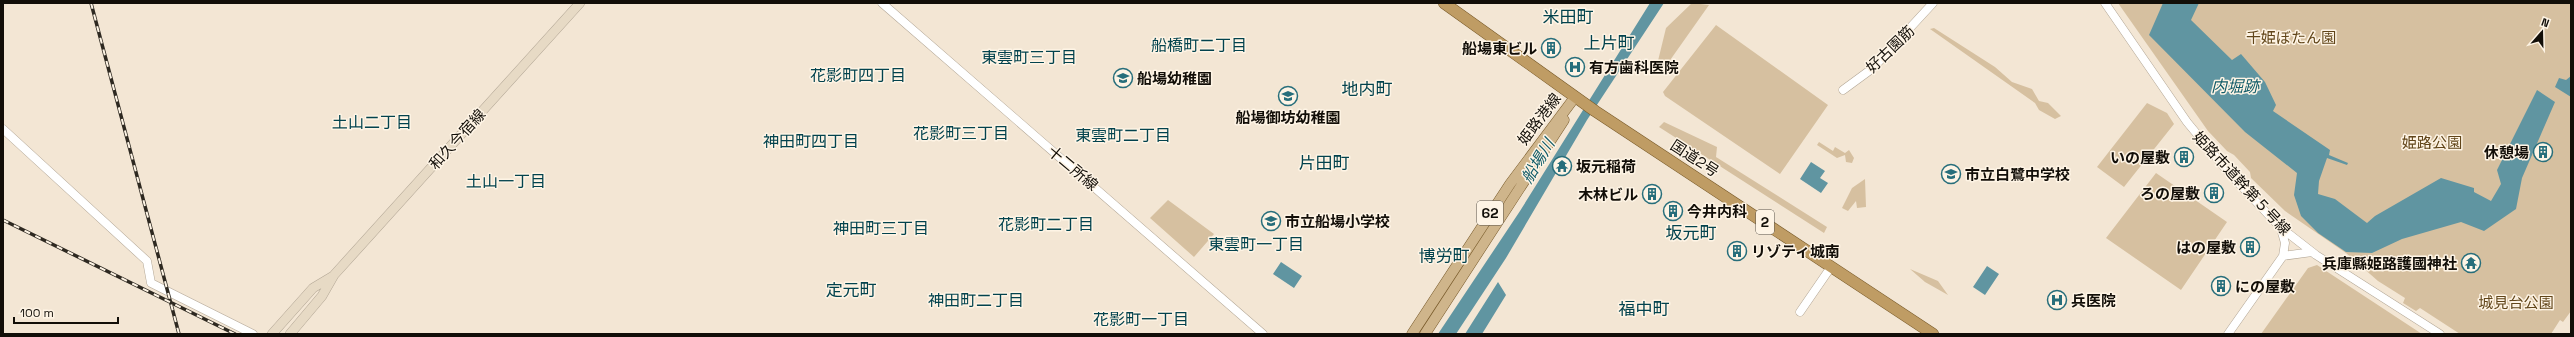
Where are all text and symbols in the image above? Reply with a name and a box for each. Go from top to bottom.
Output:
district label: 米田町 [1543,6,1594,28]
north arrow [2522,12,2562,52]
text: N [2540,15,2551,30]
street label: 好古園筋 [1862,21,1918,77]
park label: 千姫ぼたん園 [2246,28,2336,47]
district label: 上片町 [1584,32,1635,54]
district label: 船橋町二丁目 [1151,35,1247,56]
building icon: 船場東ビル [1540,37,1562,59]
place label: 船場東ビル [1462,39,1537,58]
district label: 東雲町三丁目 [981,47,1077,68]
hospital icon: 有方歯科医院 [1564,56,1586,78]
place label: 有方歯科医院 [1589,58,1679,77]
district label: 花影町四丁目 [810,65,906,86]
school or university icon: 船場幼稚園 [1112,67,1134,89]
place label: 船場幼稚園 [1137,69,1212,88]
water label: 内堀跡 [2211,76,2262,97]
district label: 地内町 [1342,78,1393,100]
school or university icon: 船場御坊幼稚園 [1277,85,1299,107]
street label: 姫路港線 [1513,89,1565,149]
street label: 和久今宿線 [425,105,489,173]
place label: 船場御坊幼稚園 [1235,108,1341,127]
district label: 土山二丁目 [332,112,412,133]
district label: 花影町三丁目 [913,123,1009,144]
district label: 東雲町二丁目 [1075,125,1171,146]
street label: 姫路市道幹第５号線 [2189,127,2295,239]
district label: 神田町四丁目 [763,131,859,152]
water label: 船場川 [1517,133,1560,187]
park label: 姫路公園 [2402,133,2462,152]
street label: 国道2号 [1667,135,1723,181]
street label: 十二所線 [1044,141,1102,195]
building icon: 休憩場 [2532,141,2554,163]
place label: 休憩場 [2484,143,2529,162]
building icon: いの屋敷 [2173,146,2195,168]
place label: いの屋敷 [2110,148,2170,167]
district label: 片田町 [1299,152,1350,174]
temple icon: 坂元稲荷 [1551,155,1573,177]
place label: 坂元稲荷 [1576,157,1636,176]
school or university icon: 市立白鷺中学校 [1940,163,1962,185]
place label: 市立白鷺中学校 [1965,165,2070,184]
district label: 土山一丁目 [466,171,546,192]
building icon: ろの屋敷 [2203,182,2225,204]
building icon: 木林ビル [1641,183,1663,205]
place label: ろの屋敷 [2140,184,2200,203]
place label: 木林ビル [1578,185,1638,204]
building icon: 今井内科 [1662,200,1684,222]
road number: 62 [1477,201,1503,225]
place label: 今井内科 [1687,202,1747,221]
school or university icon: 市立船場小学校 [1260,210,1282,232]
road number: 2 [1756,210,1774,234]
place label: 市立船場小学校 [1285,212,1390,231]
district label: 花影町二丁目 [998,214,1094,235]
district label: 神田町三丁目 [833,218,929,239]
district label: 坂元町 [1666,222,1717,244]
district label: 東雲町一丁目 [1208,234,1304,255]
building icon: はの屋敷 [2239,236,2261,258]
place label: はの屋敷 [2176,238,2236,257]
building icon: リゾティ城南 [1726,240,1748,262]
place label: リゾティ城南 [1751,242,1840,261]
district label: 博労町 [1419,245,1470,267]
temple icon: 兵庫縣姫路護國神社 [2460,252,2482,274]
place label: 兵庫縣姫路護國神社 [2322,254,2457,273]
building icon: にの屋敷 [2210,275,2232,297]
place label: にの屋敷 [2235,277,2295,296]
district label: 定元町 [826,279,877,301]
hospital icon: 兵医院 [2046,289,2068,311]
district label: 神田町二丁目 [928,290,1024,311]
place label: 兵医院 [2071,291,2116,310]
park label: 城見台公園 [2478,293,2554,312]
district label: 福中町 [1619,298,1670,320]
scale bar [14,299,118,325]
text: 100 m [20,305,54,321]
district label: 花影町一丁目 [1093,309,1189,330]

